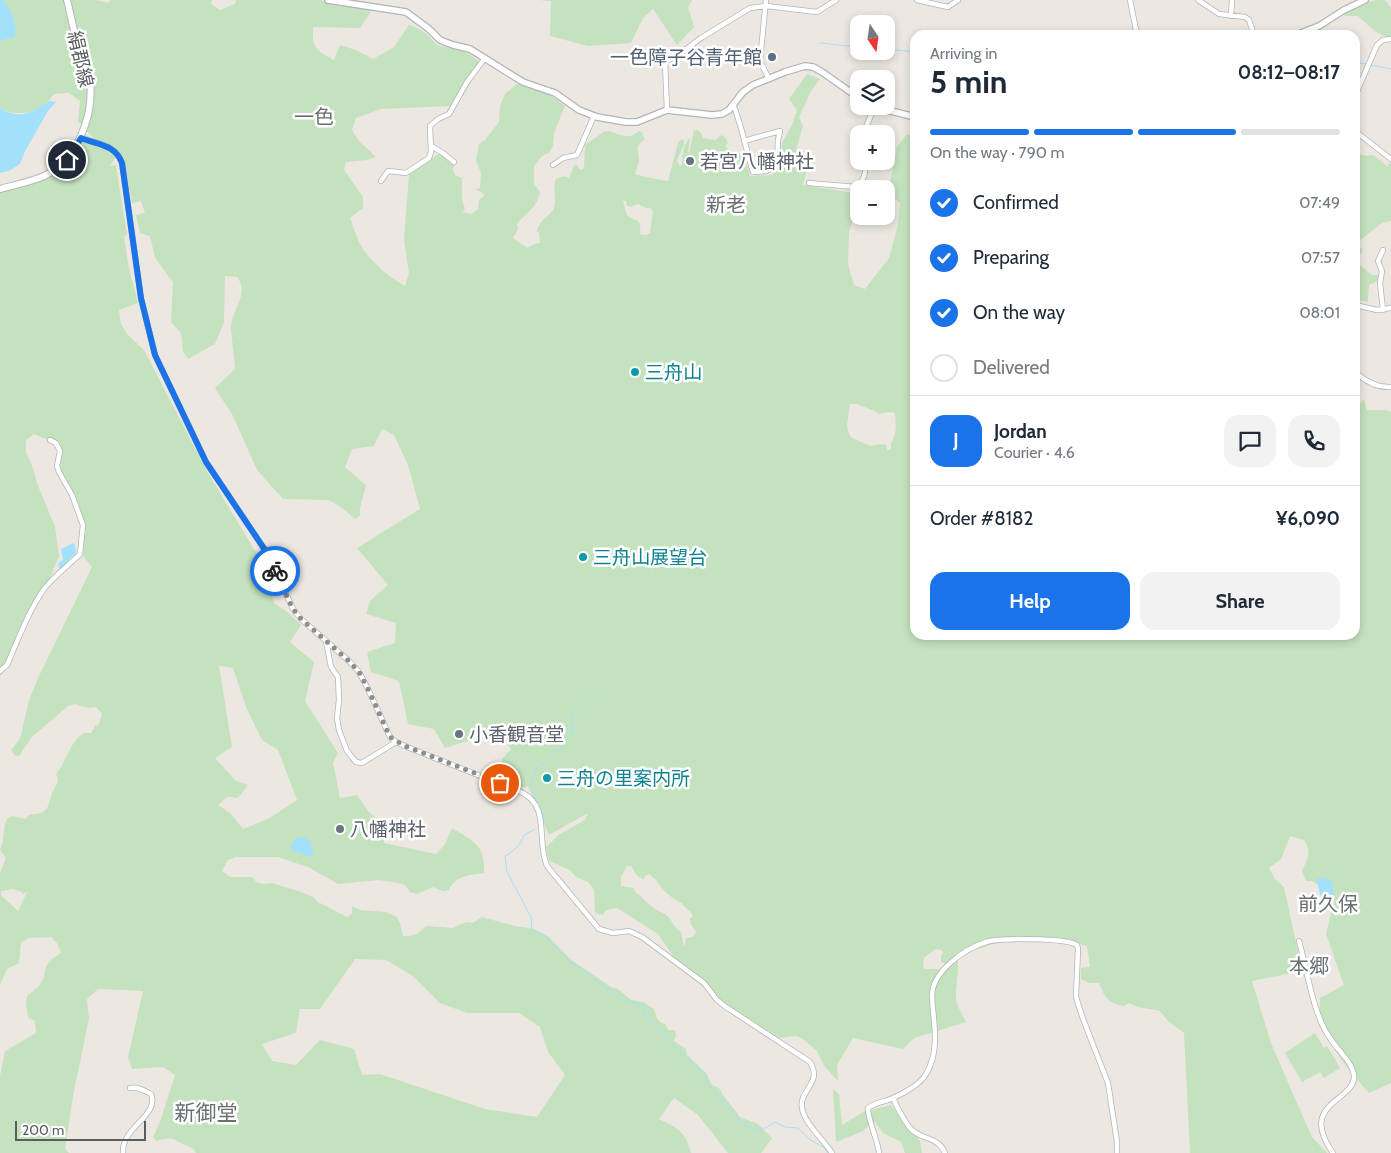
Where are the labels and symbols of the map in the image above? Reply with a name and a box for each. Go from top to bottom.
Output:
north arrow [850,15,895,60]
street label: 絹郡線 [63,29,98,89]
place label: 一色障子谷青年館 [610,46,762,69]
marker: 一色障子谷青年館 [766,51,778,63]
district label: 一色 [294,105,334,129]
pin [46,139,88,181]
place label: 若宮八幡神社 [700,150,814,173]
marker: 若宮八幡神社 [684,155,696,167]
district label: 新老 [706,193,746,217]
place label: 三舟山 [645,361,702,384]
marker: 三舟山 [629,366,641,378]
courier [250,546,300,596]
place label: 三舟山展望台 [593,546,707,569]
marker: 三舟山展望台 [577,551,589,563]
place label: 小香観音堂 [469,723,564,746]
marker: 小香観音堂 [453,728,465,740]
pin [479,762,521,804]
place label: 三舟の里案内所 [557,767,690,790]
marker: 三舟の里案内所 [541,772,553,784]
place label: 八幡神社 [350,818,426,841]
marker: 八幡神社 [334,823,346,835]
district label: 前久保 [1298,892,1358,916]
district label: 本郷 [1289,954,1329,978]
district label: 新御堂 [175,1100,238,1125]
scale bar [15,1118,146,1141]

